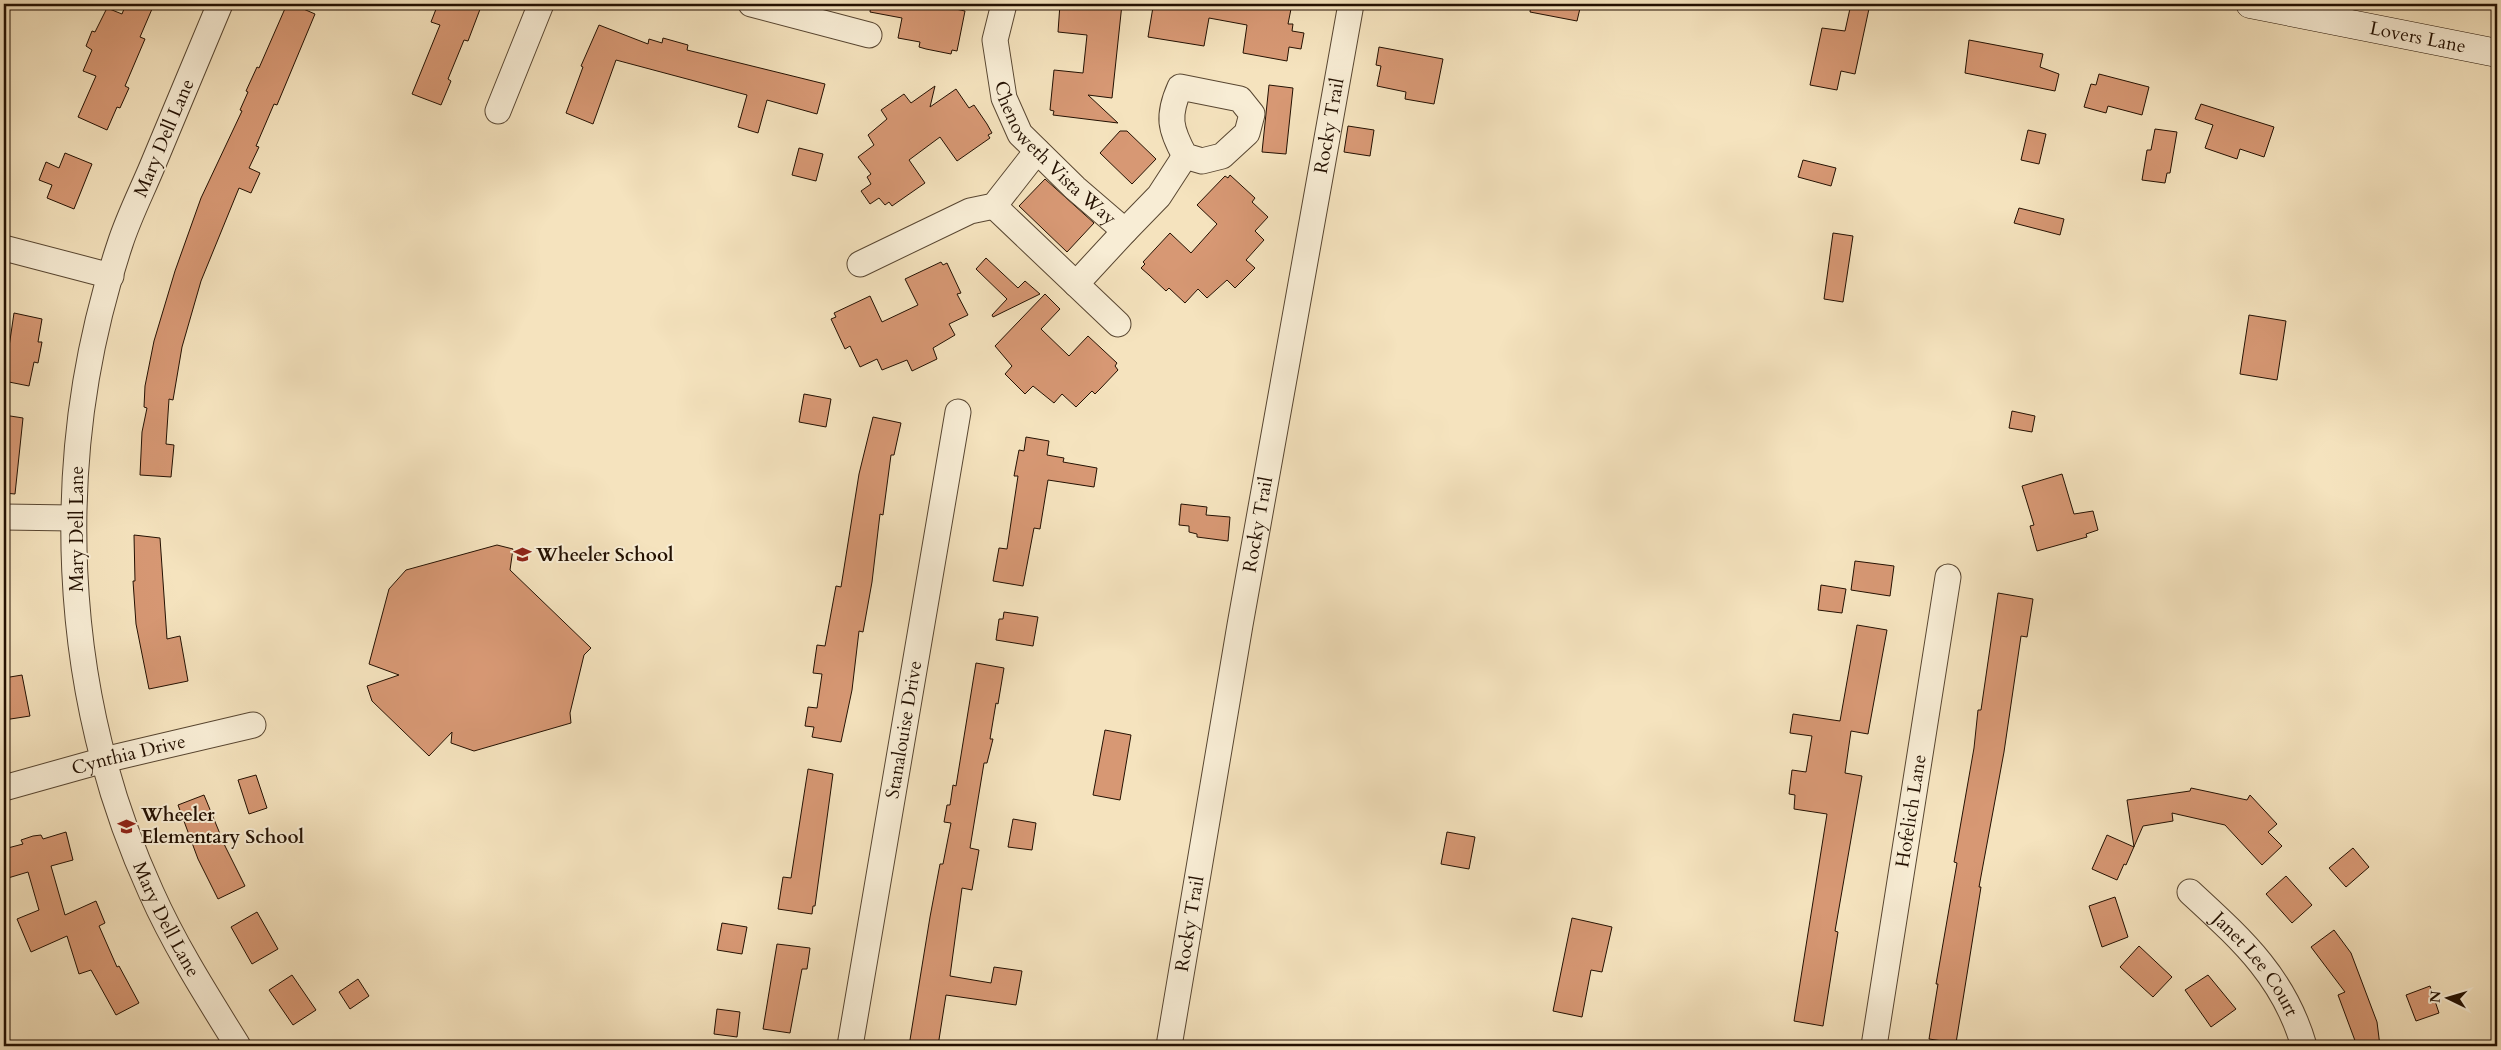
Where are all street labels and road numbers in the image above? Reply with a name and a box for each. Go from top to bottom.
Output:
street label: Lovers Lane [2367,15,2468,60]
street label: Mary Dell Lane [127,75,201,201]
street label: Rocky Trail [1308,76,1351,176]
street label: Chenoweth Vista Way [989,79,1122,231]
street label: Mary Dell Lane [64,466,90,592]
street label: Rocky Trail [1237,474,1279,574]
street label: Stanalouise Drive [879,658,928,801]
street label: Cynthia Drive [69,728,188,781]
street label: Hofelich Lane [1889,752,1933,869]
street label: Mary Dell Lane [126,858,206,982]
street label: Rocky Trail [1169,874,1211,974]
street label: Janet Lee Court [2204,904,2305,1021]

